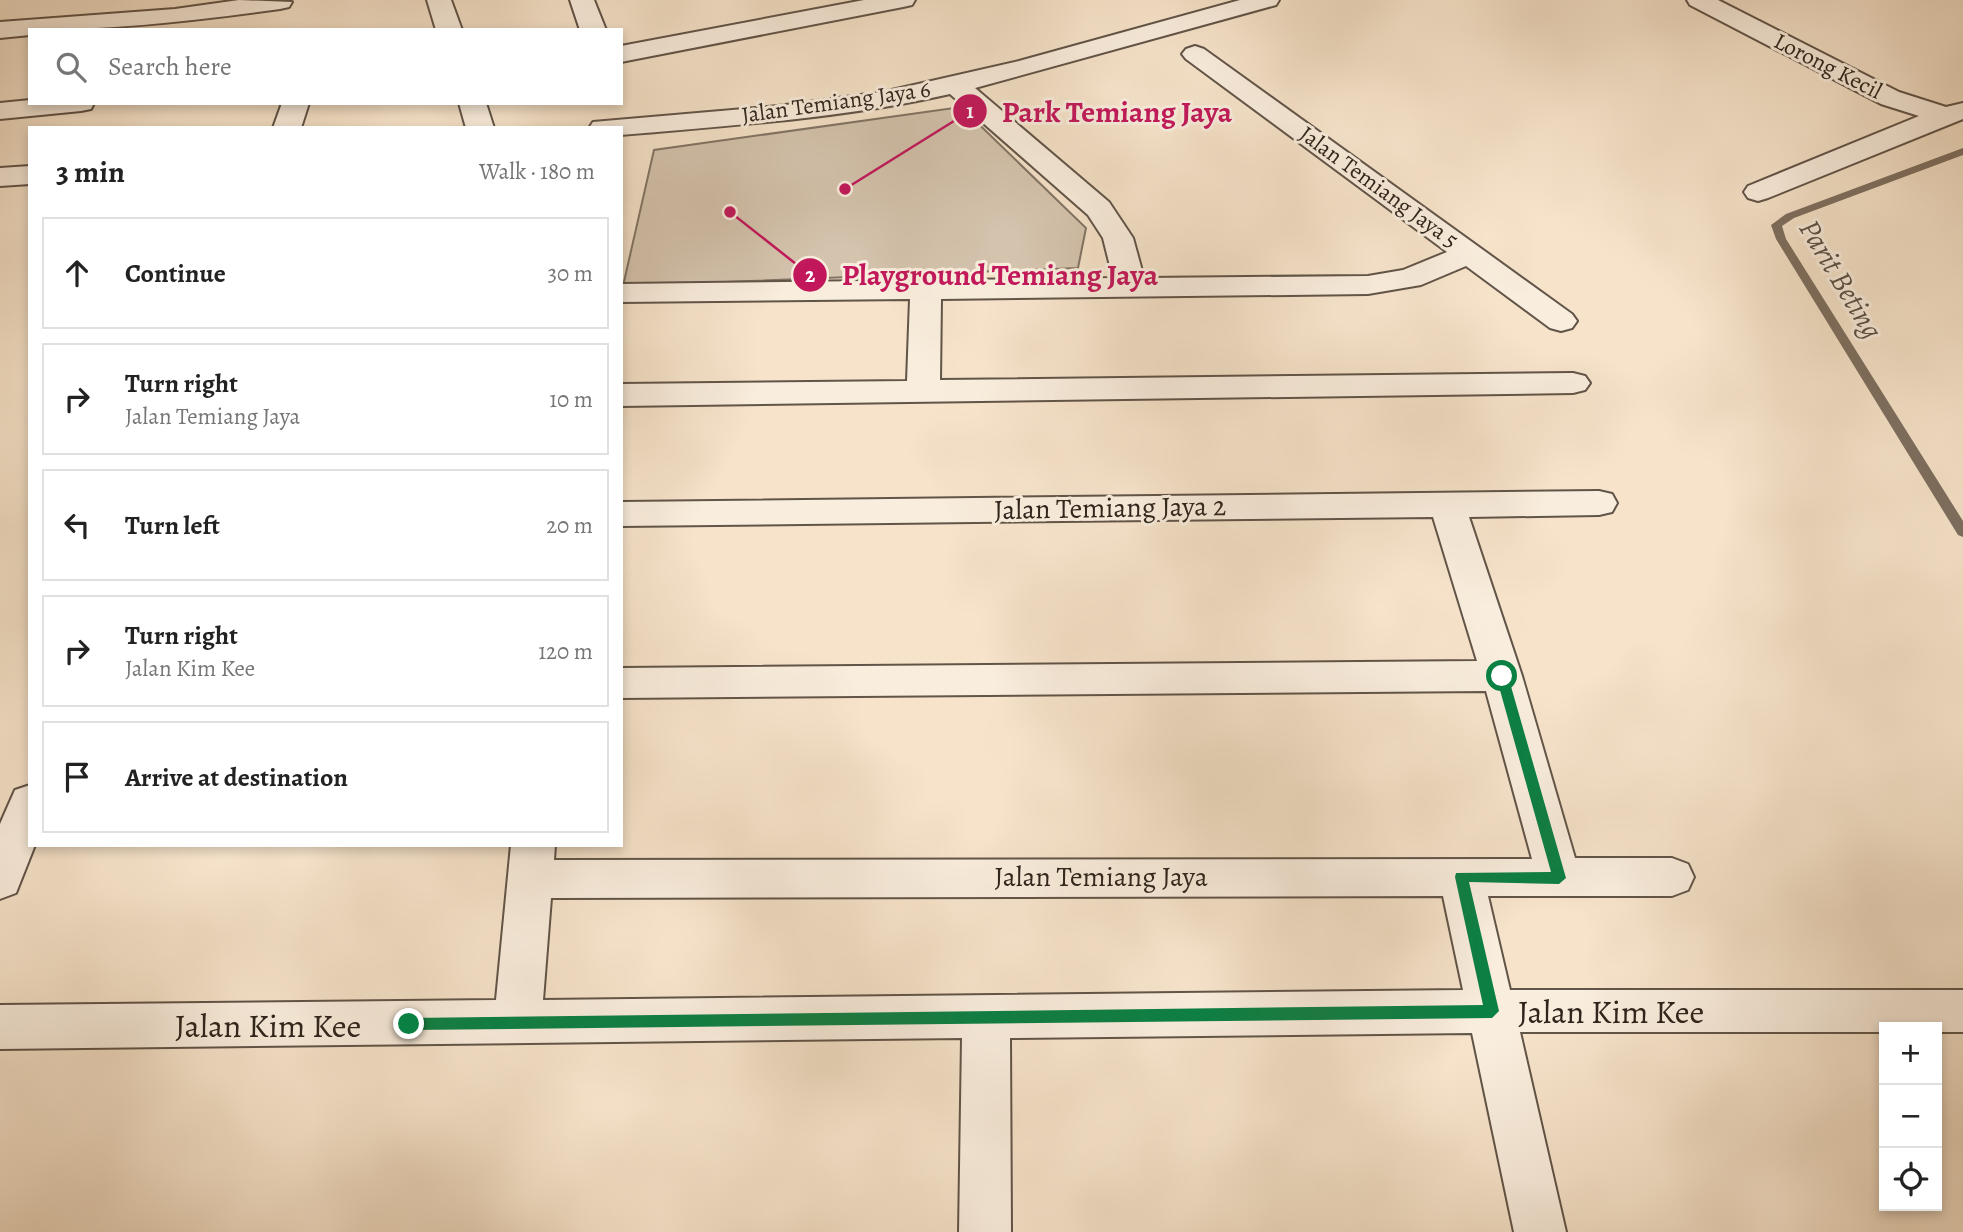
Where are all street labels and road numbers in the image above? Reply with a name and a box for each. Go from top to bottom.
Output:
street label: Lorong Kecil [1769,25,1888,107]
street label: Jalan Temiang Jaya 6 [740,73,932,131]
street label: Jalan Temiang Jaya 5 [1293,119,1465,255]
street label: Jalan Temiang Jaya 2 [994,487,1226,529]
street label: Jalan Temiang Jaya [994,858,1208,896]
street label: Jalan Kim Kee [1518,989,1704,1034]
street label: Jalan Kim Kee [175,1003,361,1048]

